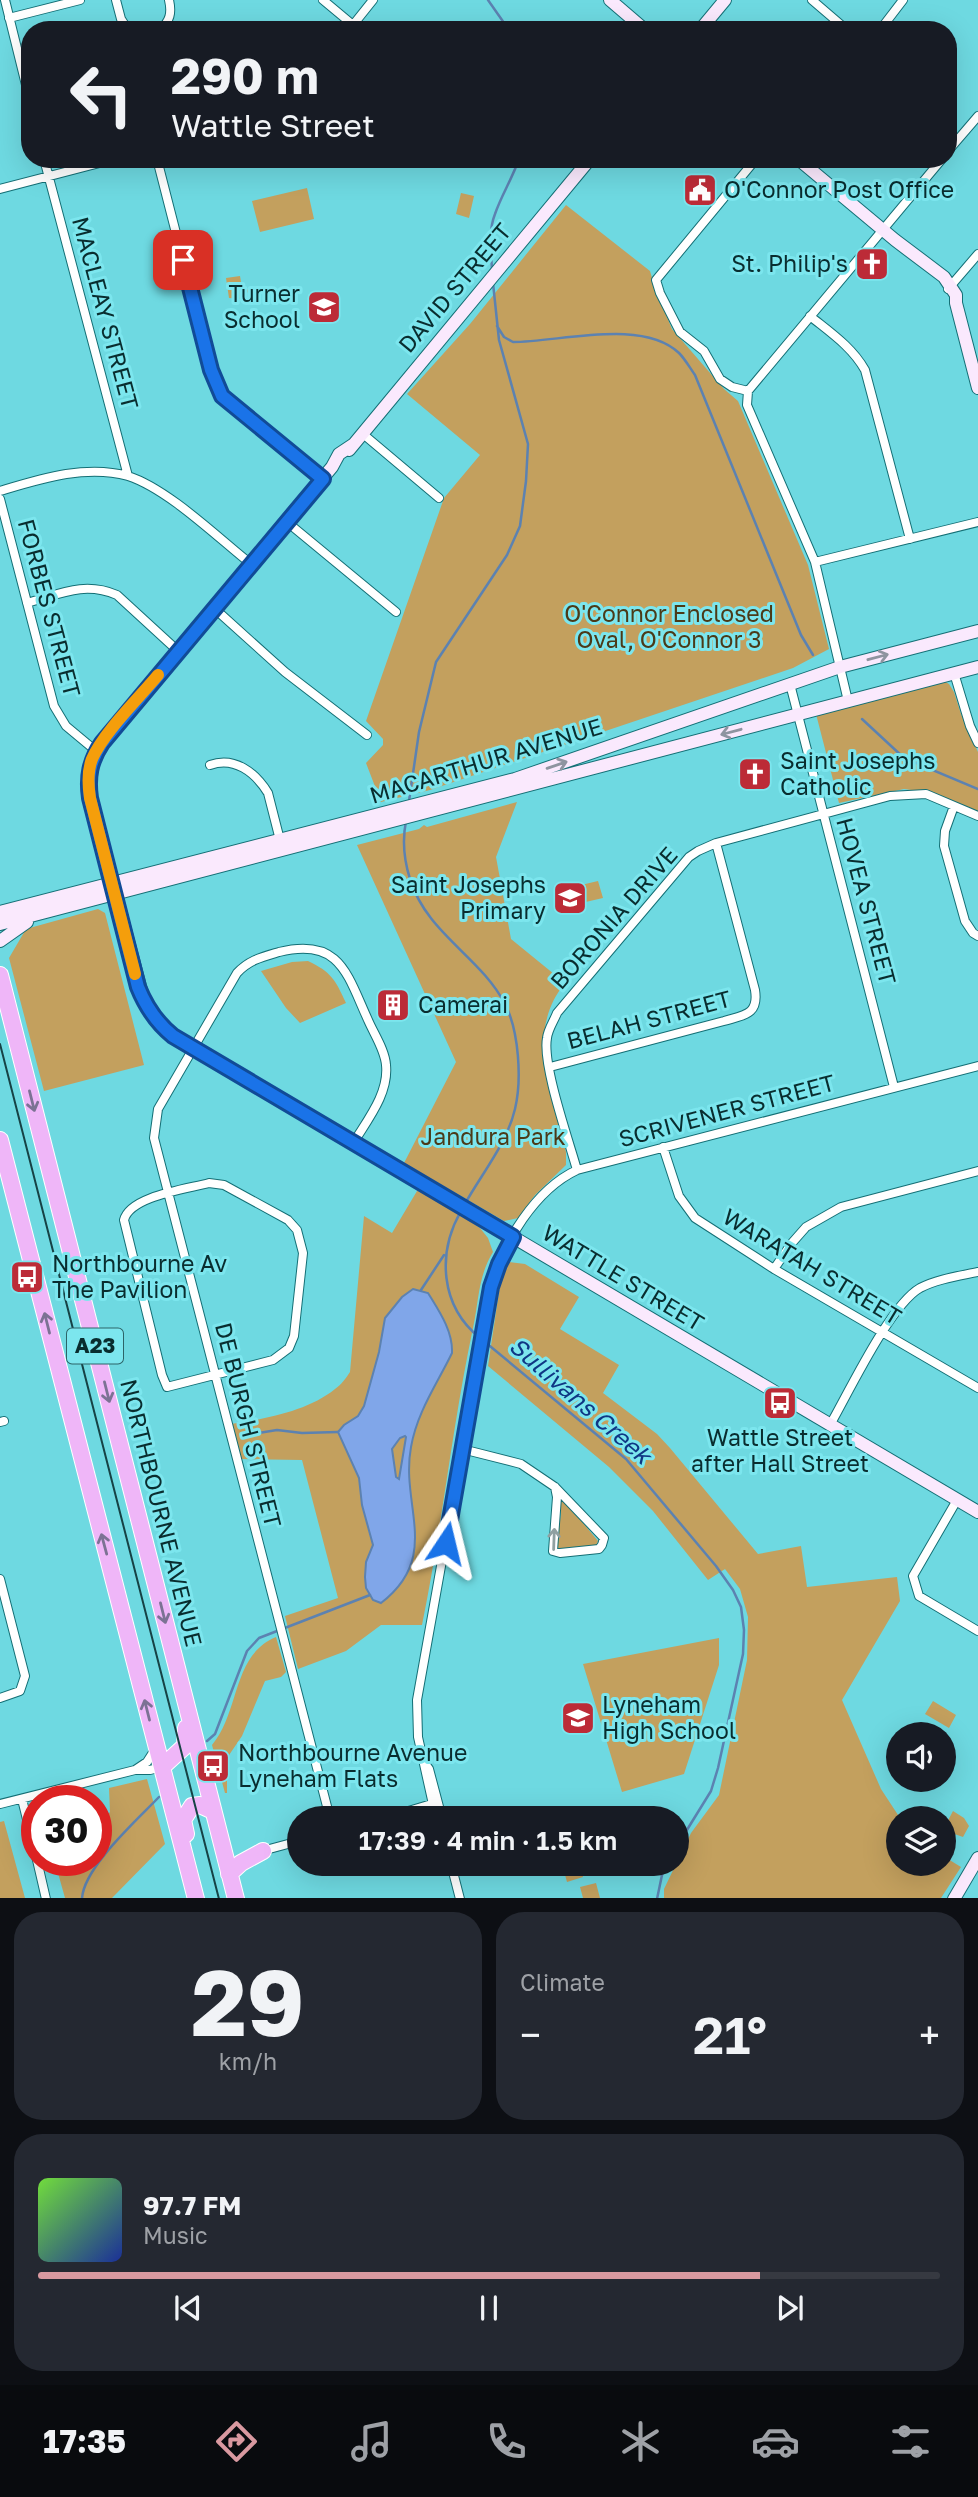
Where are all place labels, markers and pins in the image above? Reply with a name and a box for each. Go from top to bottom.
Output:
public building icon: O'Connor Post Office [681,171,719,209]
place label: O'Connor Post Office [724,175,954,203]
pin [153,230,213,290]
church icon: St. Philip's [853,245,891,283]
place label: St. Philip's [731,249,848,277]
place label: Turner School [224,279,300,333]
school or university icon: Turner School [305,288,343,326]
place label: Saint Josephs Catholic [780,746,935,800]
church icon: Saint Josephs Catholic [736,755,774,793]
place label: Saint Josephs Primary [391,870,546,924]
school or university icon: Saint Josephs Primary [551,879,589,917]
building icon: Camerai [374,986,412,1024]
place label: Camerai [418,990,508,1018]
place label: Northbourne Av The Pavilion [52,1249,227,1303]
bus stop icon: Northbourne Av The Pavilion [8,1258,46,1296]
bus stop icon: Wattle Street after Hall Street [761,1384,799,1422]
place label: Wattle Street after Hall Street [691,1423,869,1477]
place label: Lyneham High School [602,1690,736,1744]
school or university icon: Lyneham High School [559,1699,597,1737]
place label: Northbourne Avenue Lyneham Flats [238,1738,467,1792]
bus stop icon: Northbourne Avenue Lyneham Flats [194,1747,232,1785]

